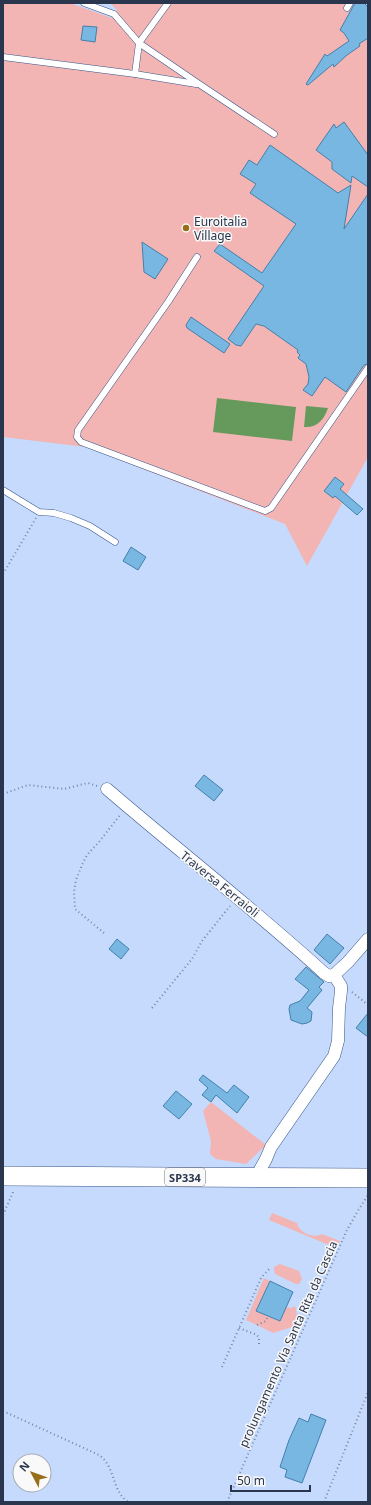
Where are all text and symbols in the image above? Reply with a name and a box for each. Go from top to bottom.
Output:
place label: Euroitalia Village [194,213,247,244]
marker: Euroitalia Village [181,223,191,233]
street label: Traversa Ferraioli [177,847,263,921]
road number: SP334 [165,1168,205,1186]
street label: prolungamento Via Santa Rita da Cascia [235,1238,341,1450]
north arrow [12,1453,52,1493]
text: N [15,1458,33,1474]
scale bar [231,1467,310,1493]
text: 50 m [237,1472,265,1489]

